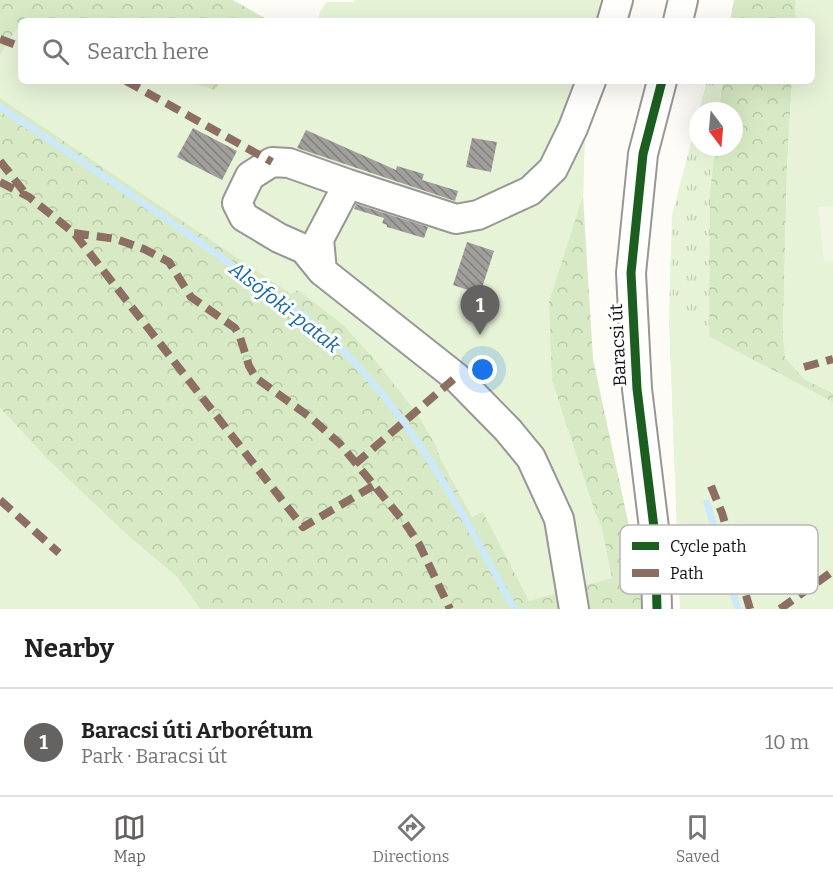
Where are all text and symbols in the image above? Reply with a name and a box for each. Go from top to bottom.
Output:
search box [18,18,815,84]
icon: search [39,35,72,68]
text: Search here [87,38,209,65]
north arrow [689,102,743,156]
water label: Alsófoki-patak [224,256,345,358]
pin: 1 [460,286,500,335]
street label: Baracsi út [605,303,631,387]
your location [468,355,497,384]
legend [620,525,818,594]
text: Cycle path [670,537,746,556]
text: Path [670,564,704,583]
text: Nearby [24,633,114,664]
text: Baracsi úti Arborétum [81,717,313,744]
text: 1 [39,730,48,754]
text: 10 m [765,730,809,754]
text: Park · Baracsi út [81,744,227,768]
tab: Map [113,811,146,866]
tab: Directions [373,811,450,866]
tab: Saved [676,811,720,866]

